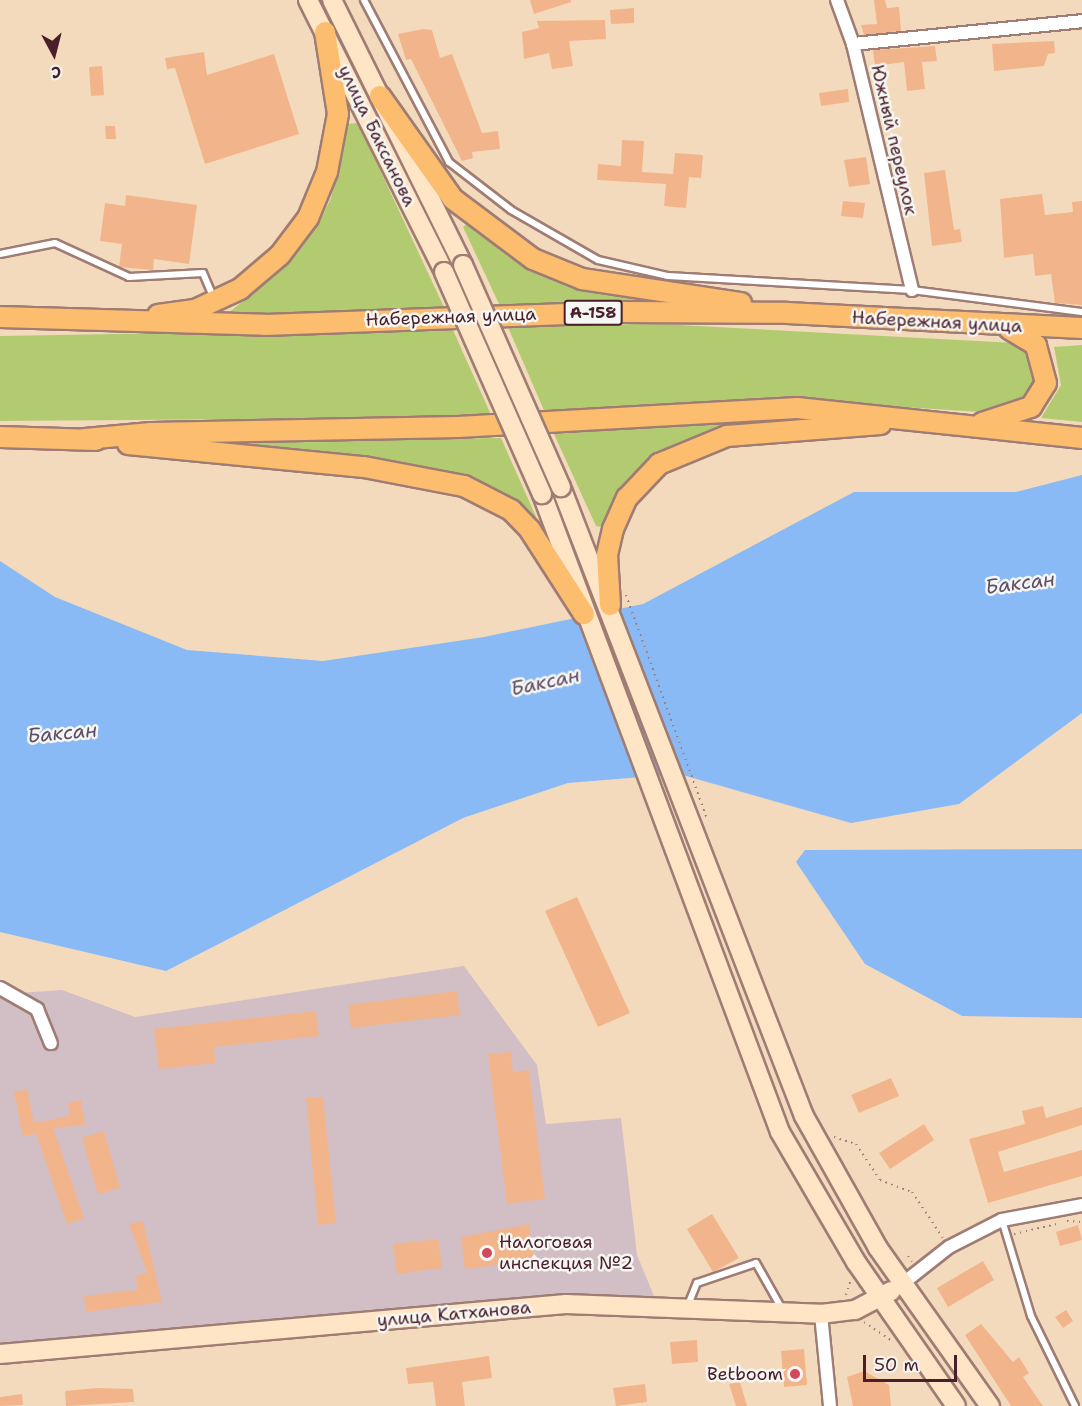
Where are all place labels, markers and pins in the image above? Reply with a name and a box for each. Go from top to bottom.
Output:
place label: Налоговая инспекция №2 [499,1232,633,1274]
marker: Налоговая инспекция №2 [480,1246,494,1260]
place label: Betboom [707,1363,783,1385]
marker: Betboom [788,1367,802,1381]

